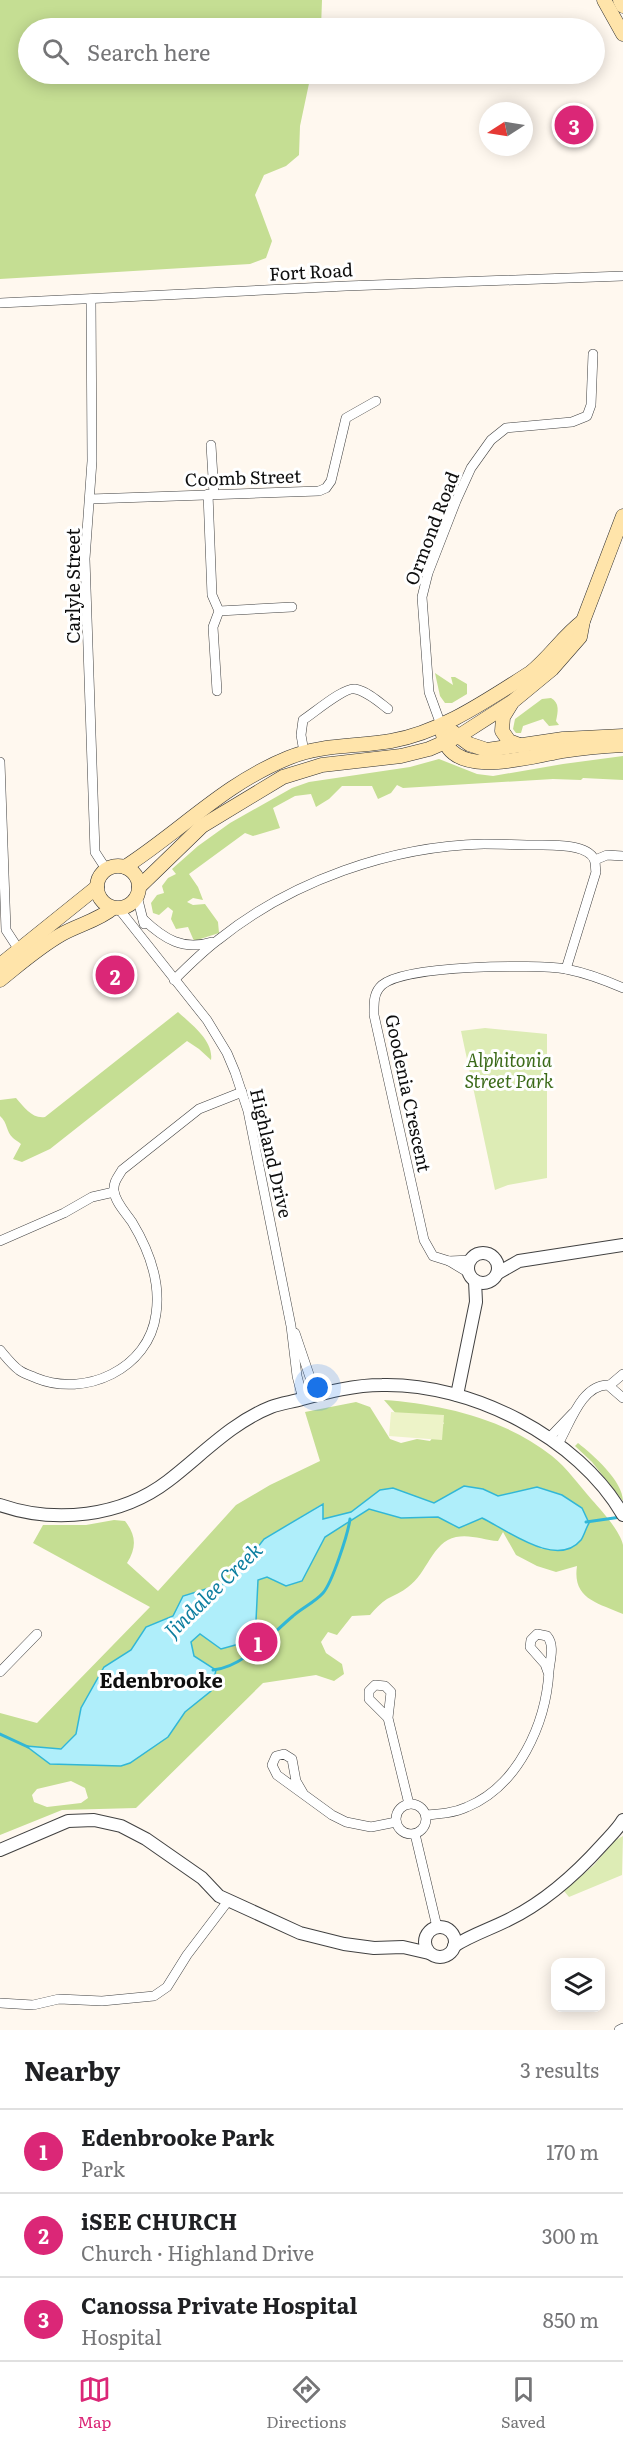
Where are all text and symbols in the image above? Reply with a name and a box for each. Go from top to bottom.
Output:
search box [18,18,605,84]
icon: search [39,35,72,68]
text: Search here [87,35,210,68]
north arrow [479,102,533,156]
pin: 3 [554,102,594,148]
street label: Fort Road [268,255,354,287]
street label: Coomb Street [184,461,302,493]
street label: Ormond Road [397,467,465,589]
street label: Carlyle Street [59,527,86,644]
pin: 2 [96,952,134,998]
street label: Goodenia Crescent [379,1012,439,1175]
park label: Alphitonia Street Park [464,1046,554,1094]
street label: Highland Drive [244,1086,300,1220]
your location [303,1373,332,1402]
water label: Jindalee Creek [156,1534,268,1644]
pin: 1 [238,1620,278,1664]
district label: Edenbrooke [99,1664,223,1694]
map controls [551,1958,605,2012]
button: layers [551,1958,605,2012]
text: Nearby [24,2050,120,2089]
text: 3 results [520,2054,599,2084]
text: Edenbrooke Park [81,2120,274,2153]
text: 1 [39,2136,48,2166]
text: 170 m [546,2136,599,2166]
text: Park [81,2153,125,2183]
text: iSEE CHURCH [81,2204,237,2237]
text: 2 [38,2220,49,2250]
text: 300 m [542,2220,599,2250]
text: Church · Highland Drive [81,2237,314,2267]
text: Canossa Private Hospital [81,2288,357,2321]
text: 3 [38,2304,49,2334]
text: 850 m [543,2304,599,2334]
text: Hospital [81,2321,162,2351]
tab: Map [77,2373,111,2433]
tab: Directions [266,2373,346,2433]
tab: Saved [501,2373,546,2433]

